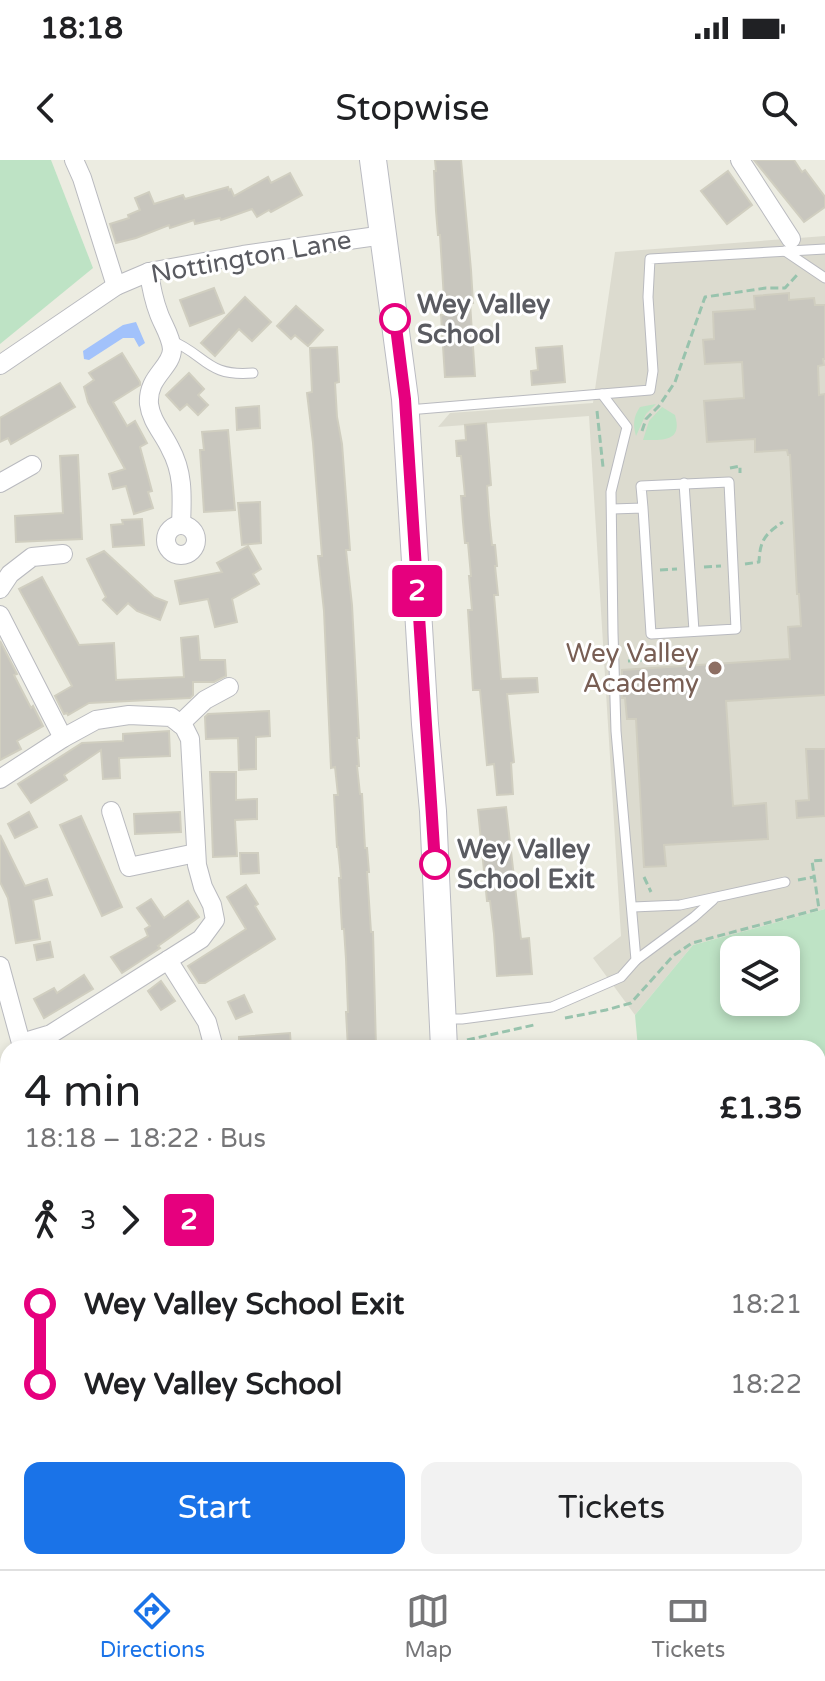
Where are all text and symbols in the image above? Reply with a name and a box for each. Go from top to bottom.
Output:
text: 18:18 [40,10,123,47]
icon: back [24,86,68,130]
icon: search [757,86,801,130]
text: Stopwise [335,87,490,130]
street label: Nottington Lane [148,224,354,290]
place label: Wey Valley School [417,289,550,350]
marker: Wey Valley School [380,304,410,334]
line badge: 2 [391,565,443,617]
text: 2 [408,574,426,608]
place label: Wey Valley Academy [566,638,699,699]
marker: Wey Valley Academy [706,659,724,677]
place label: Wey Valley School Exit [457,834,595,895]
marker: Wey Valley School Exit [420,849,450,879]
map controls [720,936,800,1016]
button: layers [720,936,800,1016]
text: 4 min [24,1066,141,1119]
text: £1.35 [720,1090,802,1127]
text: 18:18 – 18:22 · Bus [24,1123,266,1154]
icon: walk [24,1198,68,1242]
icon: forward [108,1198,152,1242]
text: 2 [180,1203,198,1237]
text: 3 [80,1205,96,1236]
text: Wey Valley School Exit [84,1286,404,1323]
text: 18:21 [730,1289,802,1320]
text: Wey Valley School [84,1366,342,1403]
text: 18:22 [730,1369,802,1400]
button: Start [24,1462,405,1554]
button: Tickets [421,1462,802,1554]
tab: Directions [100,1589,205,1663]
tab: Map [405,1589,452,1663]
tab: Tickets [652,1589,725,1663]

